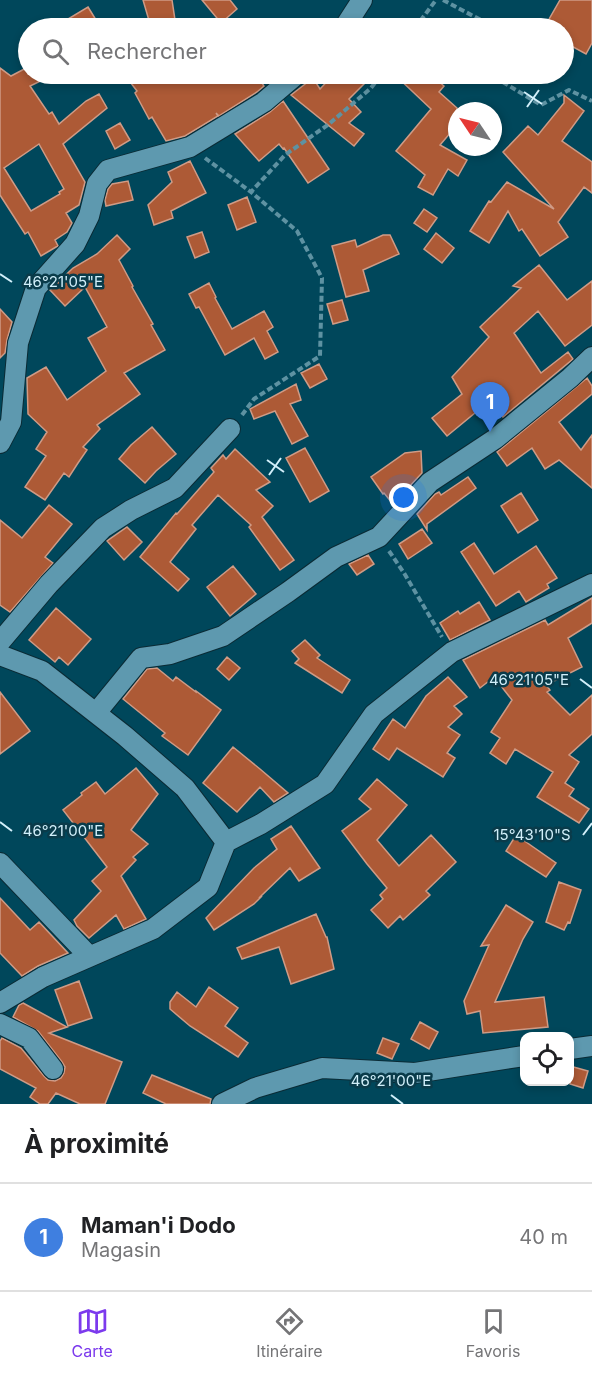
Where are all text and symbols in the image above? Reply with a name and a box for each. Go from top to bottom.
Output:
search box [18,18,574,84]
icon: search [39,35,72,68]
text: Rechercher [87,38,207,64]
north arrow [448,102,502,156]
text: 46°21'05"E [23,272,103,291]
pin: 1 [470,382,510,432]
your location [389,483,418,512]
text: 46°21'05"E [489,670,569,689]
text: 46°21'00"E [23,821,103,840]
text: 15°43'10"S [494,825,571,844]
map controls [520,1032,574,1086]
button: locate [520,1032,574,1086]
text: 46°21'00"E [351,1071,431,1090]
text: À proximité [24,1128,169,1159]
text: Maman'i Dodo [81,1212,236,1238]
text: 1 [39,1225,48,1249]
text: 40 m [519,1225,568,1249]
text: Magasin [81,1238,161,1262]
tab: Carte [72,1305,113,1361]
tab: Itinéraire [256,1305,323,1361]
tab: Favoris [466,1305,520,1361]

